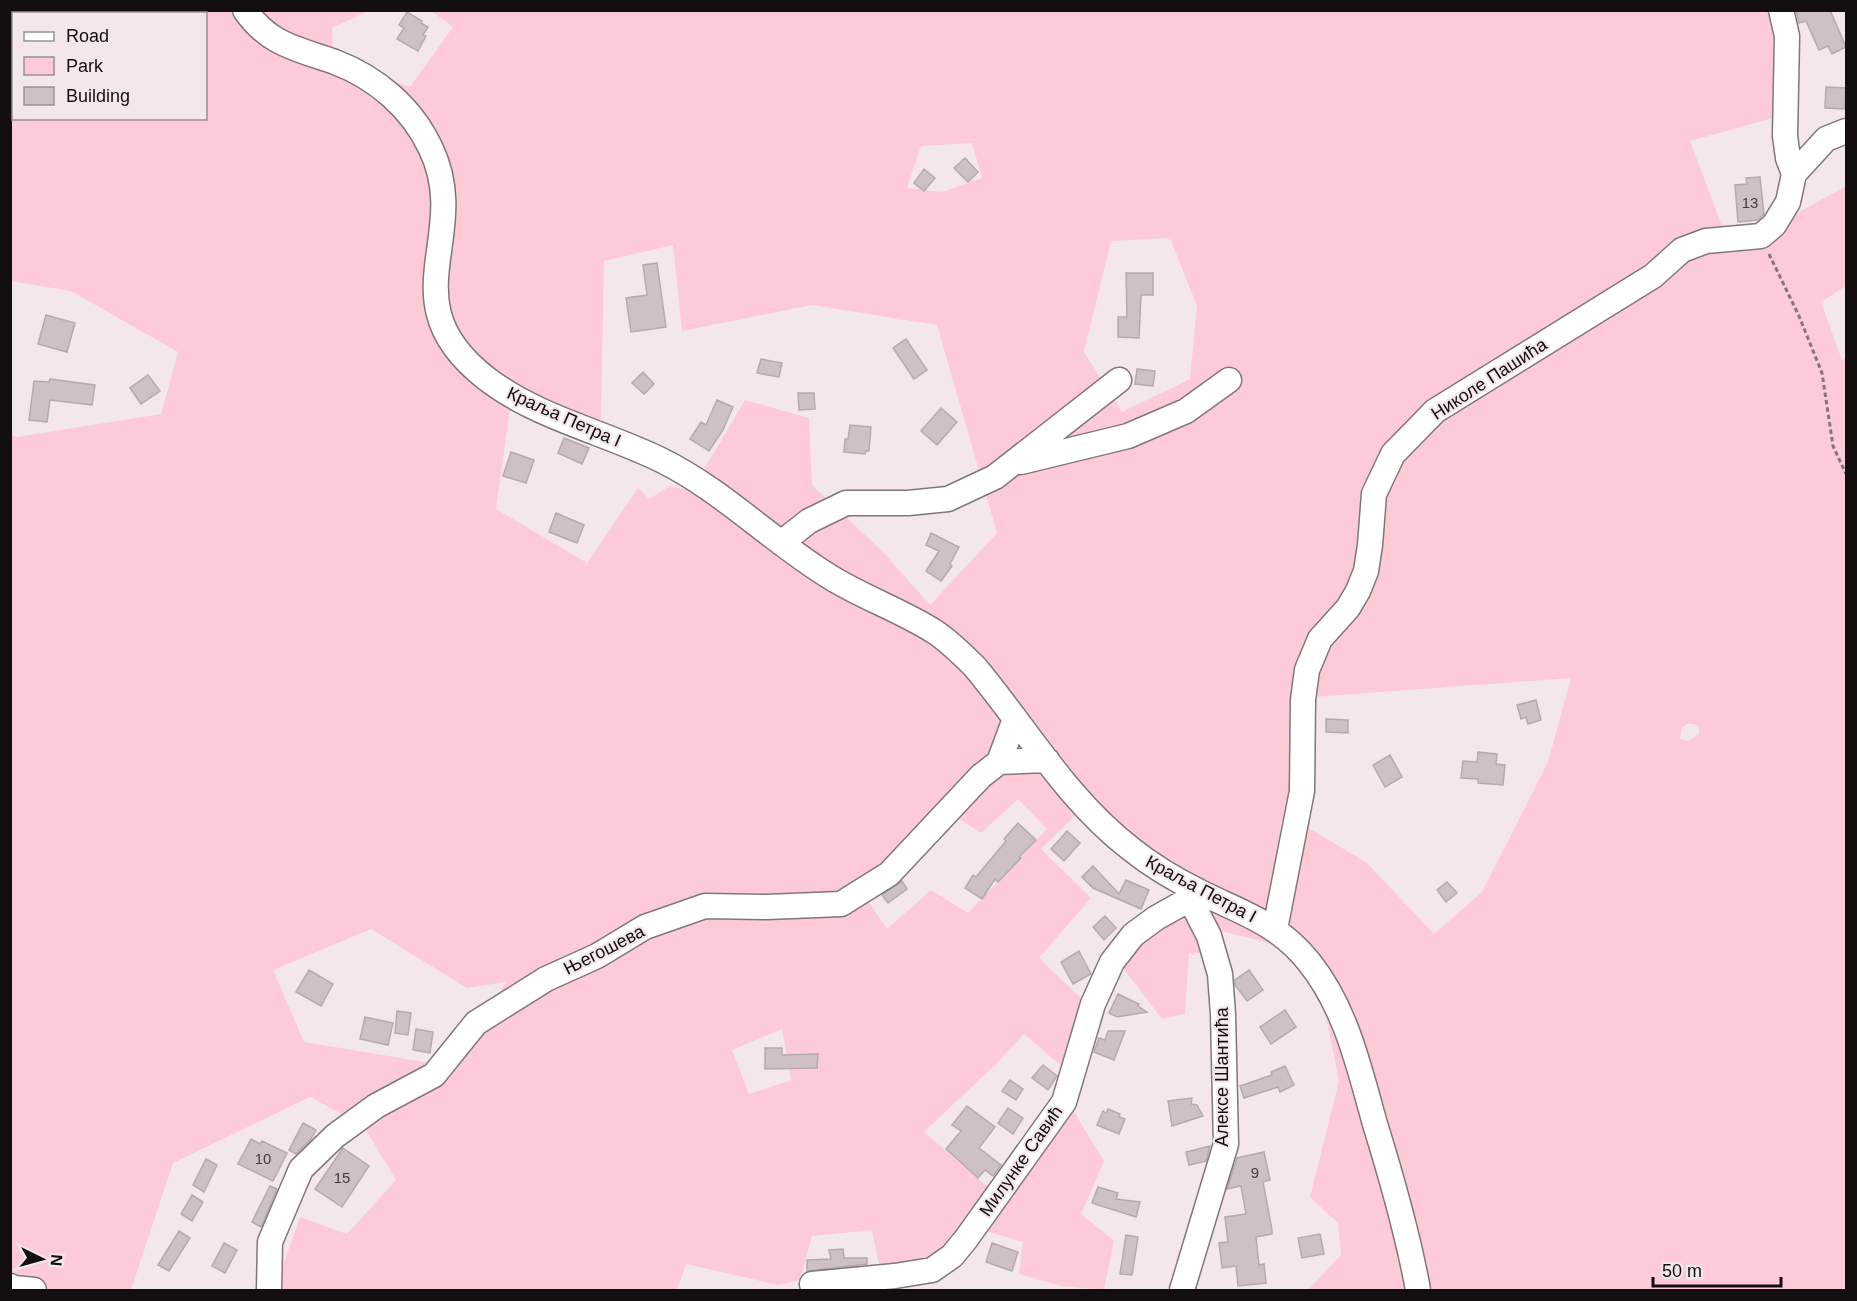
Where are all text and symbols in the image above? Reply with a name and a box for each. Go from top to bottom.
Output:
legend [12,12,207,120]
text: Road [66,26,109,46]
text: Park [66,56,104,76]
text: Building [66,86,130,106]
house number: 13 [1742,194,1758,211]
street label: Николе Пашића [1427,334,1551,424]
street label: Краља Петра I [504,383,624,451]
street label: Краља Петра I [1142,851,1260,927]
street label: Његошева [560,921,649,979]
street label: Алексе Шантића [1212,1006,1232,1147]
street label: Милунке Савић [975,1102,1067,1220]
house number: 10 [255,1150,271,1167]
house number: 9 [1251,1164,1259,1181]
house number: 15 [334,1169,350,1186]
north arrow [12,1229,72,1289]
scale bar [1653,1250,1780,1288]
text: N [47,1254,65,1267]
text: 50 m [1662,1261,1702,1281]

